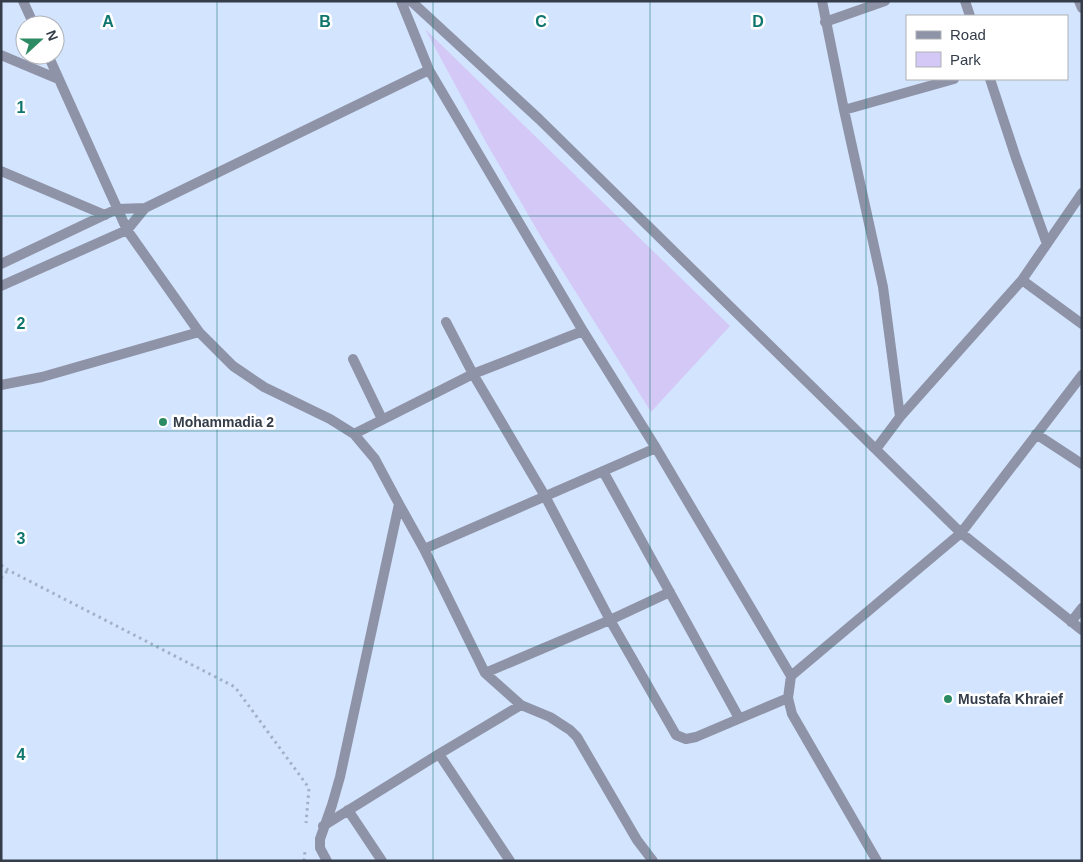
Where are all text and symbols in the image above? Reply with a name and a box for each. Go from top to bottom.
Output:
text: A [102,13,114,30]
text: B [319,13,331,30]
text: C [535,13,547,30]
text: D [752,13,764,30]
north arrow [15,15,65,65]
legend [906,15,1068,80]
text: Road [950,26,986,43]
text: N [43,28,61,43]
text: Park [950,51,981,68]
text: 1 [17,99,26,116]
text: 2 [17,315,26,332]
place label: Mohammadia 2 [173,414,274,430]
marker: Mohammadia 2 [157,416,169,428]
text: 3 [17,530,26,547]
place label: Mustafa Khraief [958,691,1063,707]
marker: Mustafa Khraief [942,693,954,705]
text: 4 [17,746,26,763]

